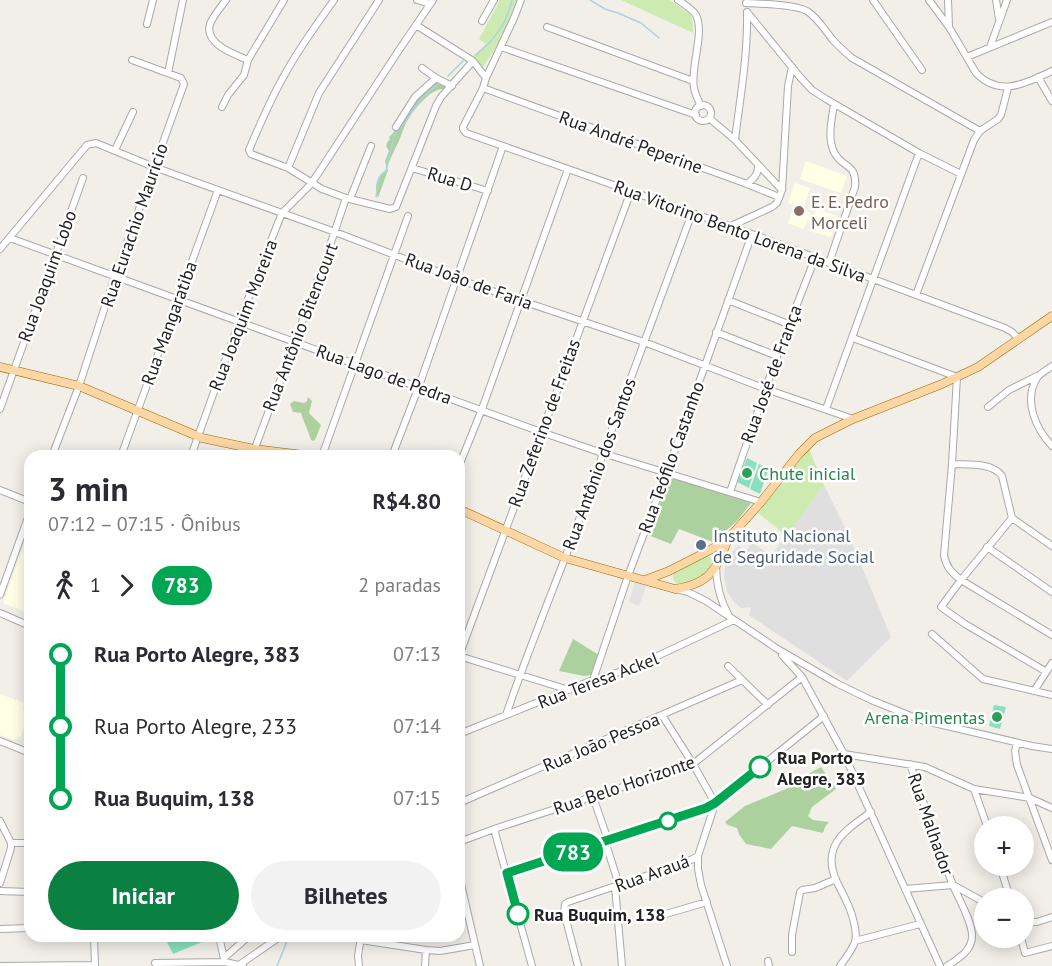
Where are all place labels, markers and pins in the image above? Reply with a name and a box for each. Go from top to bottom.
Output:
place label: E. E. Pedro Morceli [811,190,889,234]
marker: E. E. Pedro Morceli [792,204,806,218]
place label: Chute inicial [759,462,856,485]
marker: Chute inicial [740,466,754,480]
place label: Instituto Nacional de Seguridade Social [713,524,875,568]
marker: Instituto Nacional de Seguridade Social [694,538,708,552]
place label: Arena Pimentas [865,706,985,729]
marker: Arena Pimentas [990,710,1004,724]
place label: Rua Porto Alegre, 383 [777,746,866,790]
marker: Rua Porto Alegre, 383 [749,756,771,778]
unlabelled marker [659,812,677,830]
marker: Rua Buquim, 138 [507,903,529,925]
place label: Rua Buquim, 138 [534,903,665,926]

